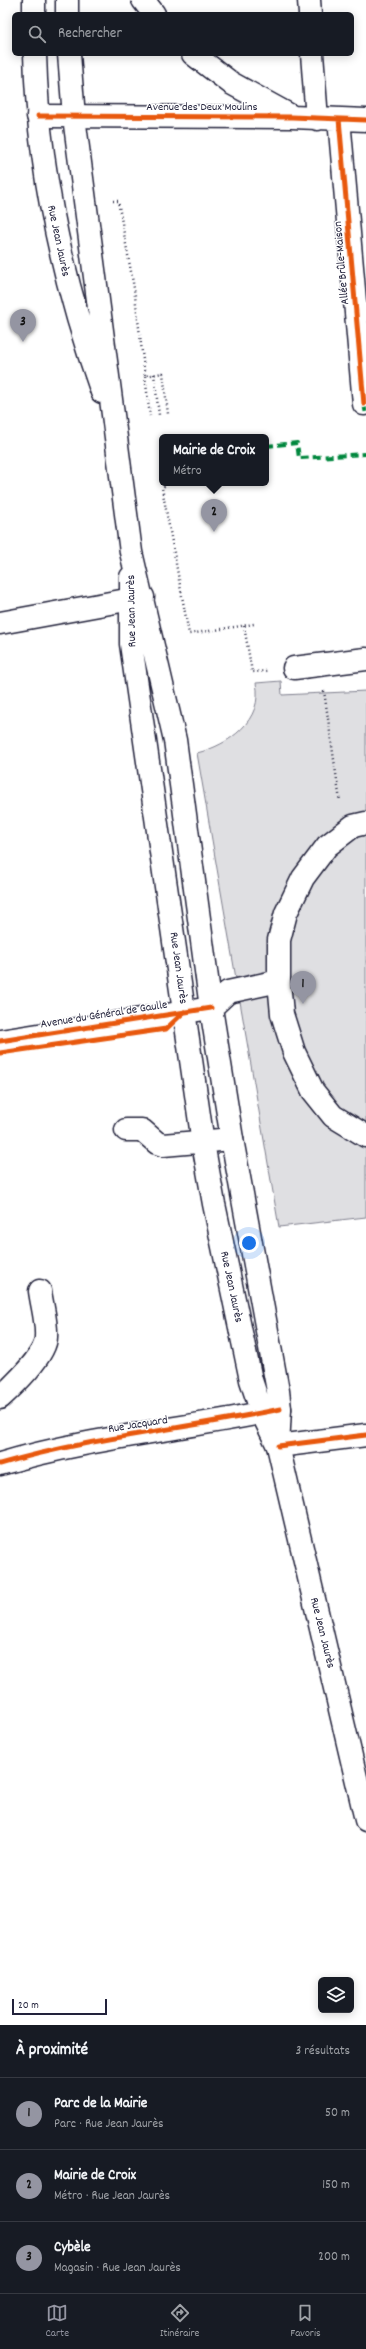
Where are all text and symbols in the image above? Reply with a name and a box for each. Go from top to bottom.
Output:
search box [12,12,354,56]
icon: search [26,23,48,45]
text: Rechercher [58,23,122,45]
street label: Avenue des Deux Moulins [146,99,258,116]
street label: Rue Jean Jaurès [42,204,74,278]
street label: Allée Brûle-Maison [330,220,354,305]
pin: 3 [10,309,36,342]
popup [159,434,269,486]
text: Mairie de Croix [173,440,255,462]
text: Métro [173,462,202,481]
pin: 2 [201,499,227,532]
street label: Rue Jean Jaurès [123,575,141,647]
street label: Rue Jean Jaurès [165,931,191,1005]
pin: 1 [290,971,316,1004]
street label: Avenue du Général de Gaulle [39,997,169,1033]
your location [239,1233,259,1253]
street label: Rue Jean Jaurès [215,1250,247,1324]
street label: Rue Jacquard [107,1412,169,1438]
street label: Rue Jean Jaurès [305,1596,339,1670]
map controls [318,1977,354,2013]
button: layers [318,1977,354,2013]
scale bar [12,1997,107,2016]
text: 20 m [18,1998,39,2014]
text: À proximité [16,2039,88,2063]
text: 3 résultats [295,2042,350,2061]
text: Parc de la Mairie [54,2093,147,2115]
text: 1 [28,2104,30,2123]
text: 50 m [325,2104,350,2123]
text: Parc · Rue Jean Jaurès [54,2115,163,2134]
text: Mairie de Croix [54,2165,136,2187]
text: 2 [26,2176,32,2195]
text: 150 m [322,2176,350,2195]
text: Métro · Rue Jean Jaurès [54,2187,170,2206]
text: Cybèle [54,2237,91,2259]
text: 3 [26,2248,32,2267]
text: 200 m [318,2248,350,2267]
text: Magasin · Rue Jean Jaurès [54,2259,181,2278]
tab: Carte [45,2302,69,2342]
tab: Itinéraire [160,2302,199,2342]
tab: Favoris [290,2302,321,2342]

